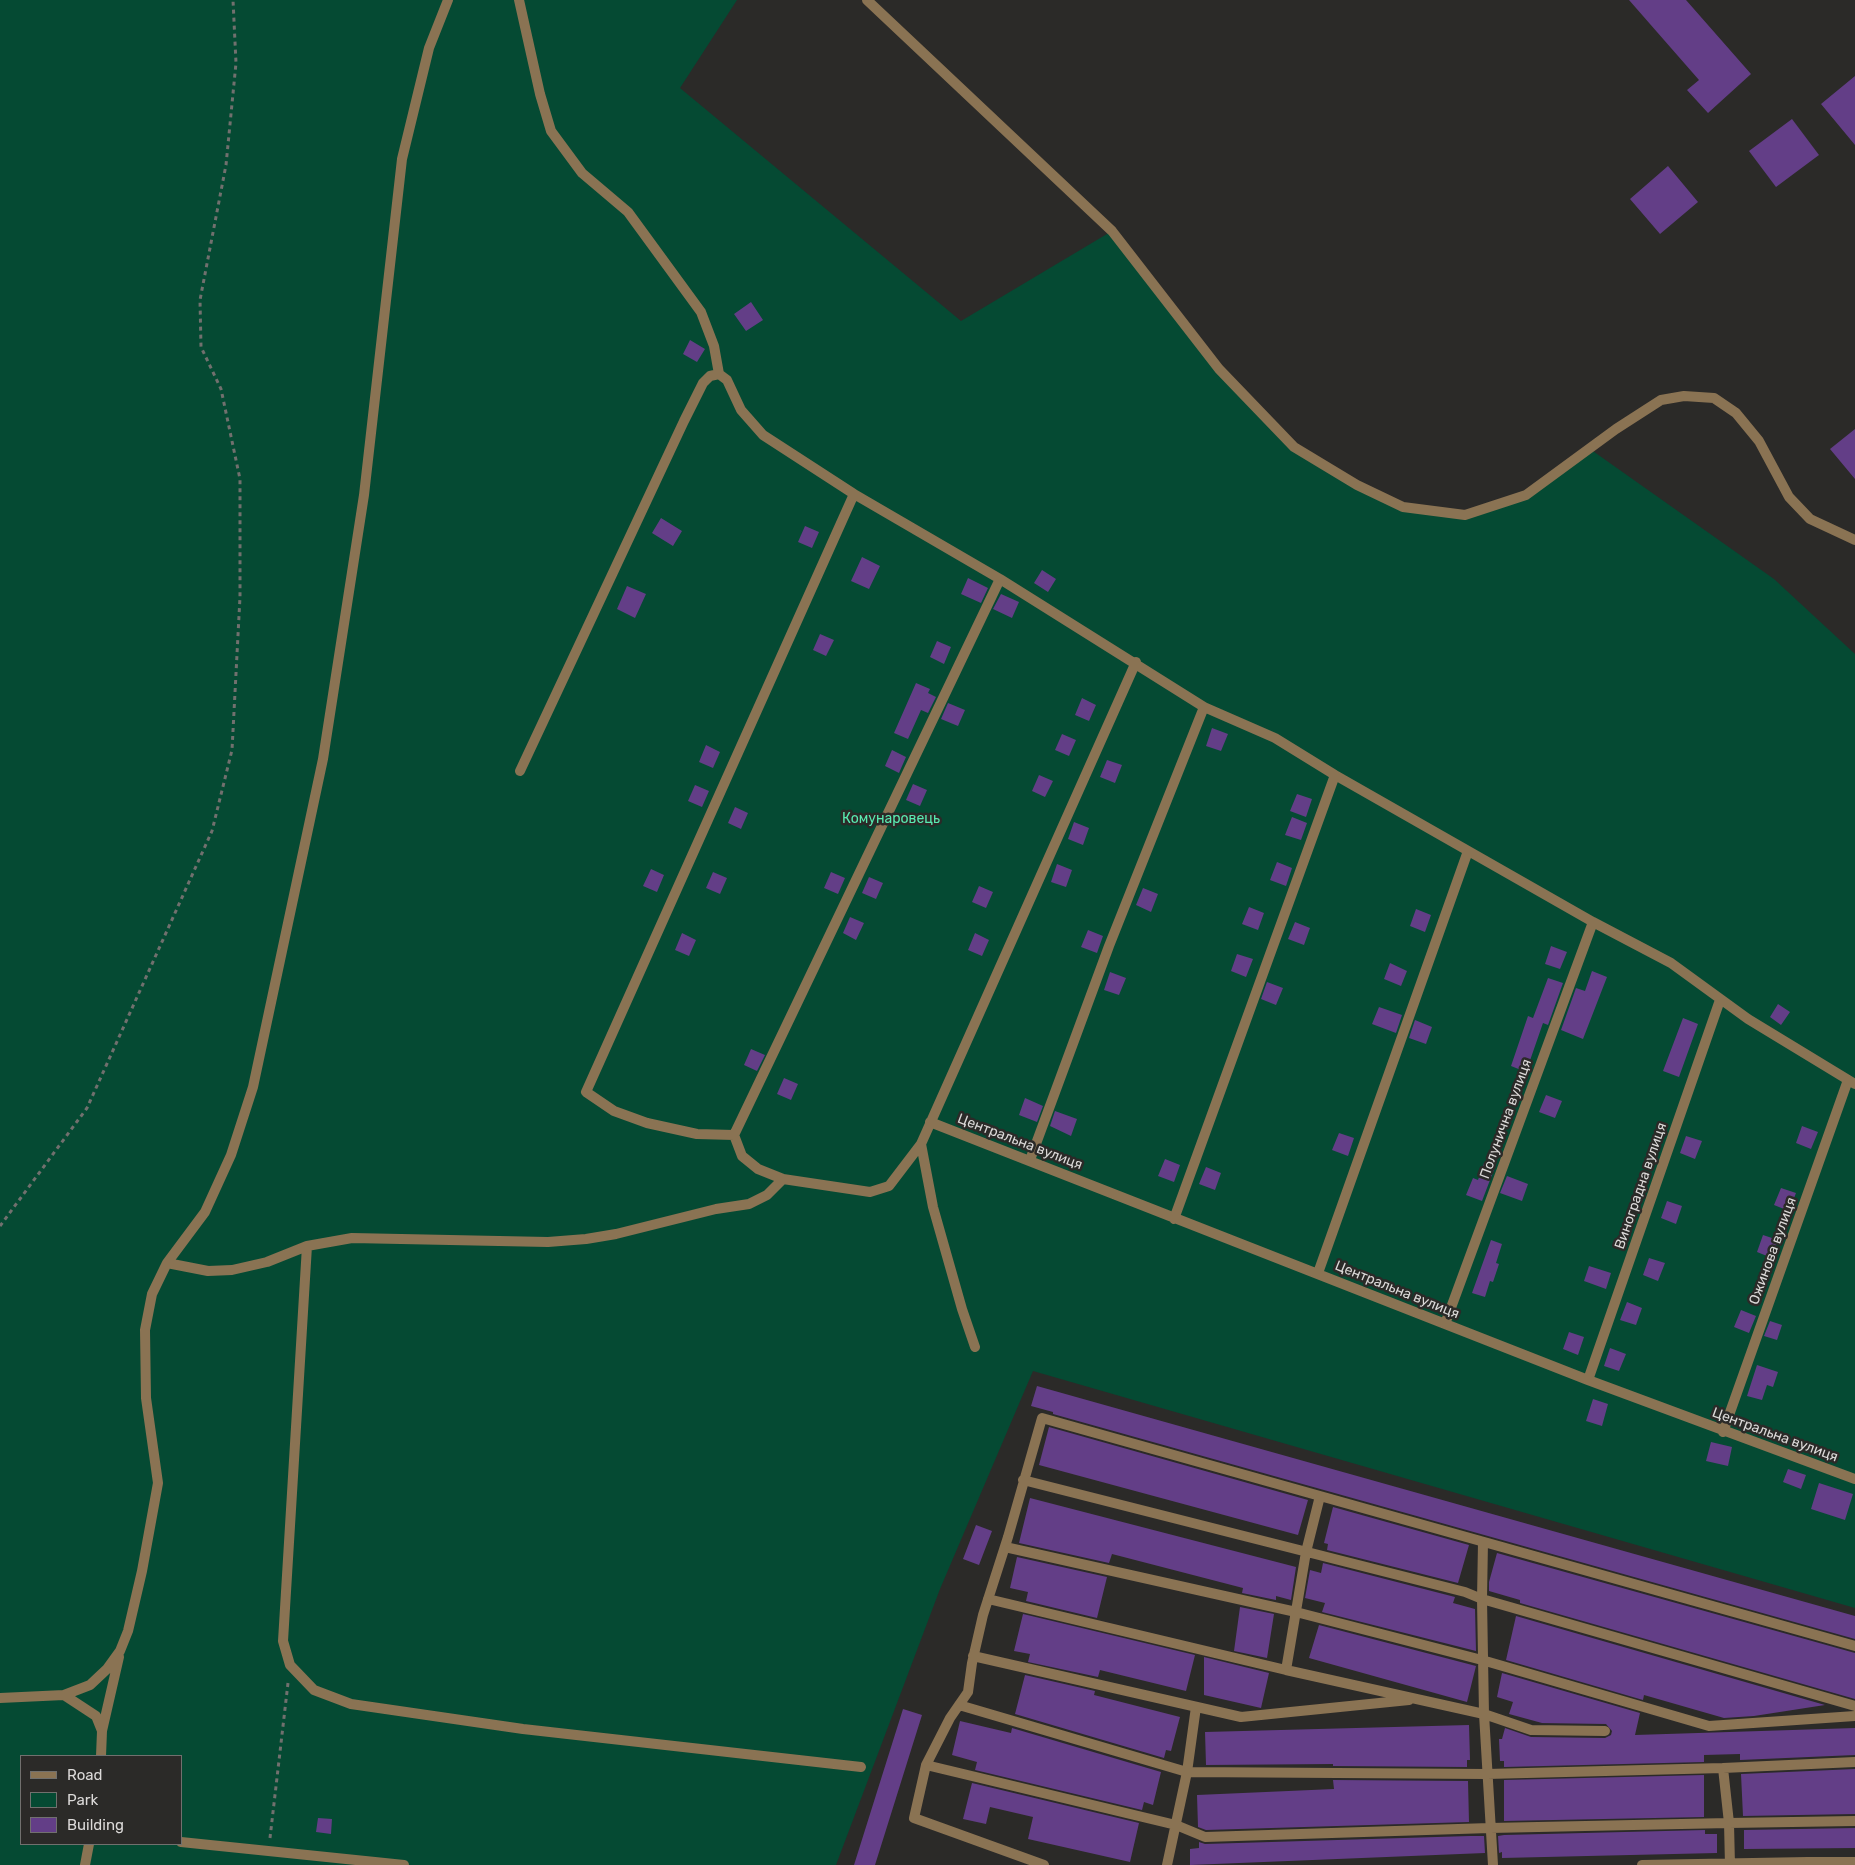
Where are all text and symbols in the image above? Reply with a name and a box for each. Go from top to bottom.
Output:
park label: Комунаровець [842,811,940,827]
street label: Полунична вулиця [1477,1057,1535,1181]
street label: Центральна вулиця [955,1110,1085,1174]
street label: Виноградна вулиця [1611,1121,1671,1251]
street label: Ожинова вулиця [1746,1195,1800,1307]
street label: Центральна вулиця [1332,1257,1462,1323]
street label: Центральна вулиця [1710,1404,1840,1466]
legend [20,1755,182,1845]
text: Road [67,1766,103,1784]
text: Park [67,1791,98,1809]
text: Building [67,1816,124,1834]

